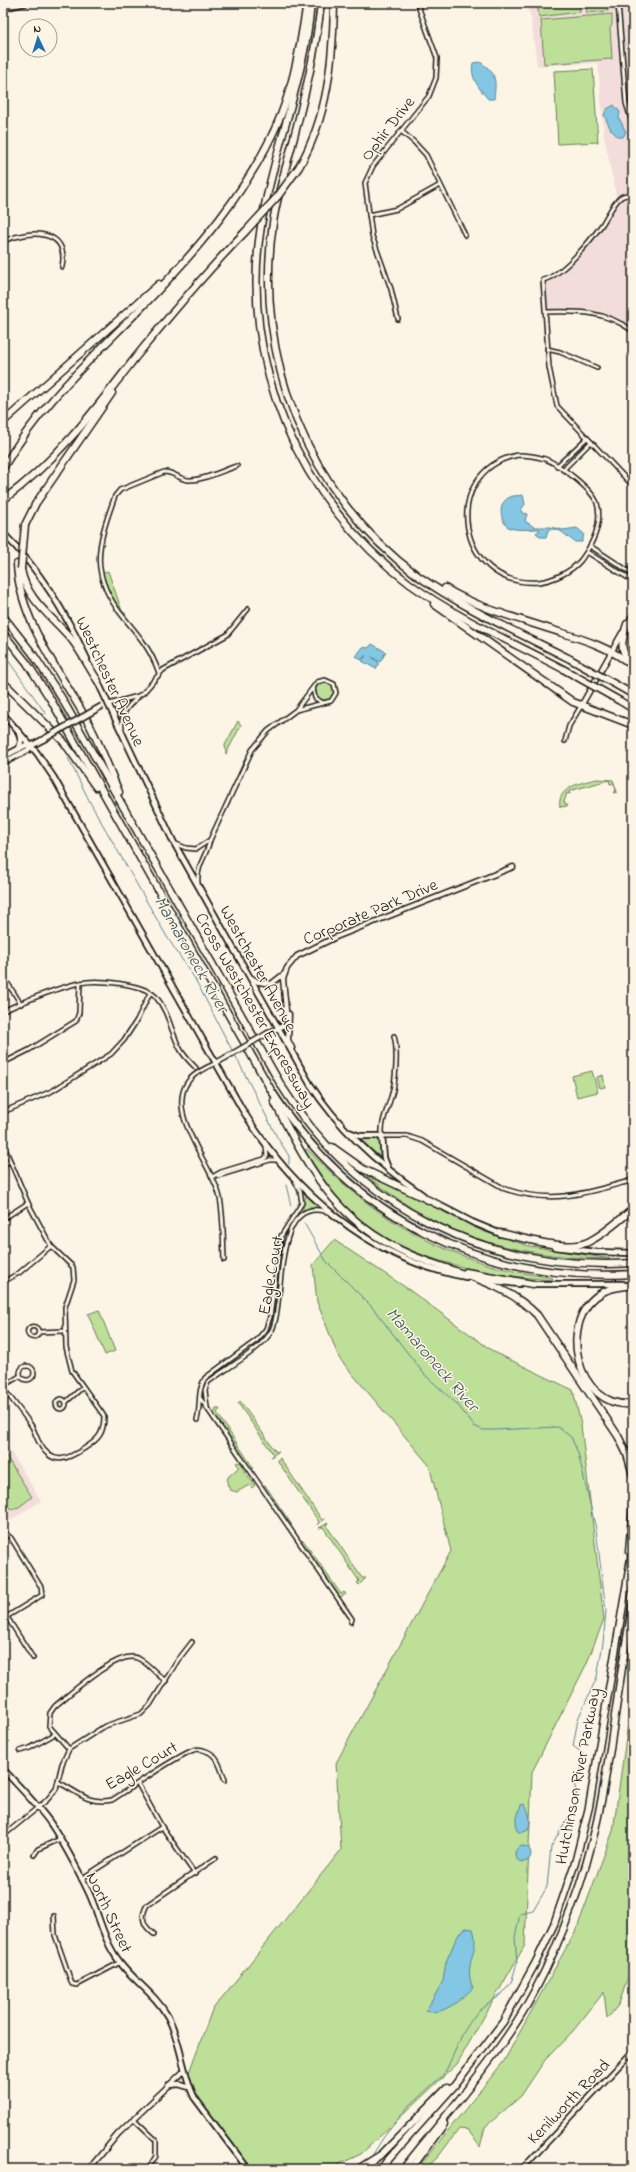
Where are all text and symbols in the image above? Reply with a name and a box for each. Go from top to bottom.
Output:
north arrow [18,18,58,58]
text: N [33,21,42,37]
street label: Ophir Drive [355,91,422,167]
street label: Westchester Avenue [69,613,151,751]
street label: Corporate Park Drive [299,873,442,952]
water label: Mamaroneck River [146,892,235,1020]
street label: Westchester Avenue [213,901,303,1037]
street label: Cross Westchester Expressway [187,908,321,1114]
street label: Eagle Court [252,1233,293,1317]
water label: Mamaroneck River [379,1302,486,1420]
street label: Hutchinson River Parkway [549,1686,609,1867]
street label: Eagle Court [101,1735,184,1799]
street label: North Street [79,1868,138,1957]
street label: Kenilworth Road [522,2053,617,2150]

